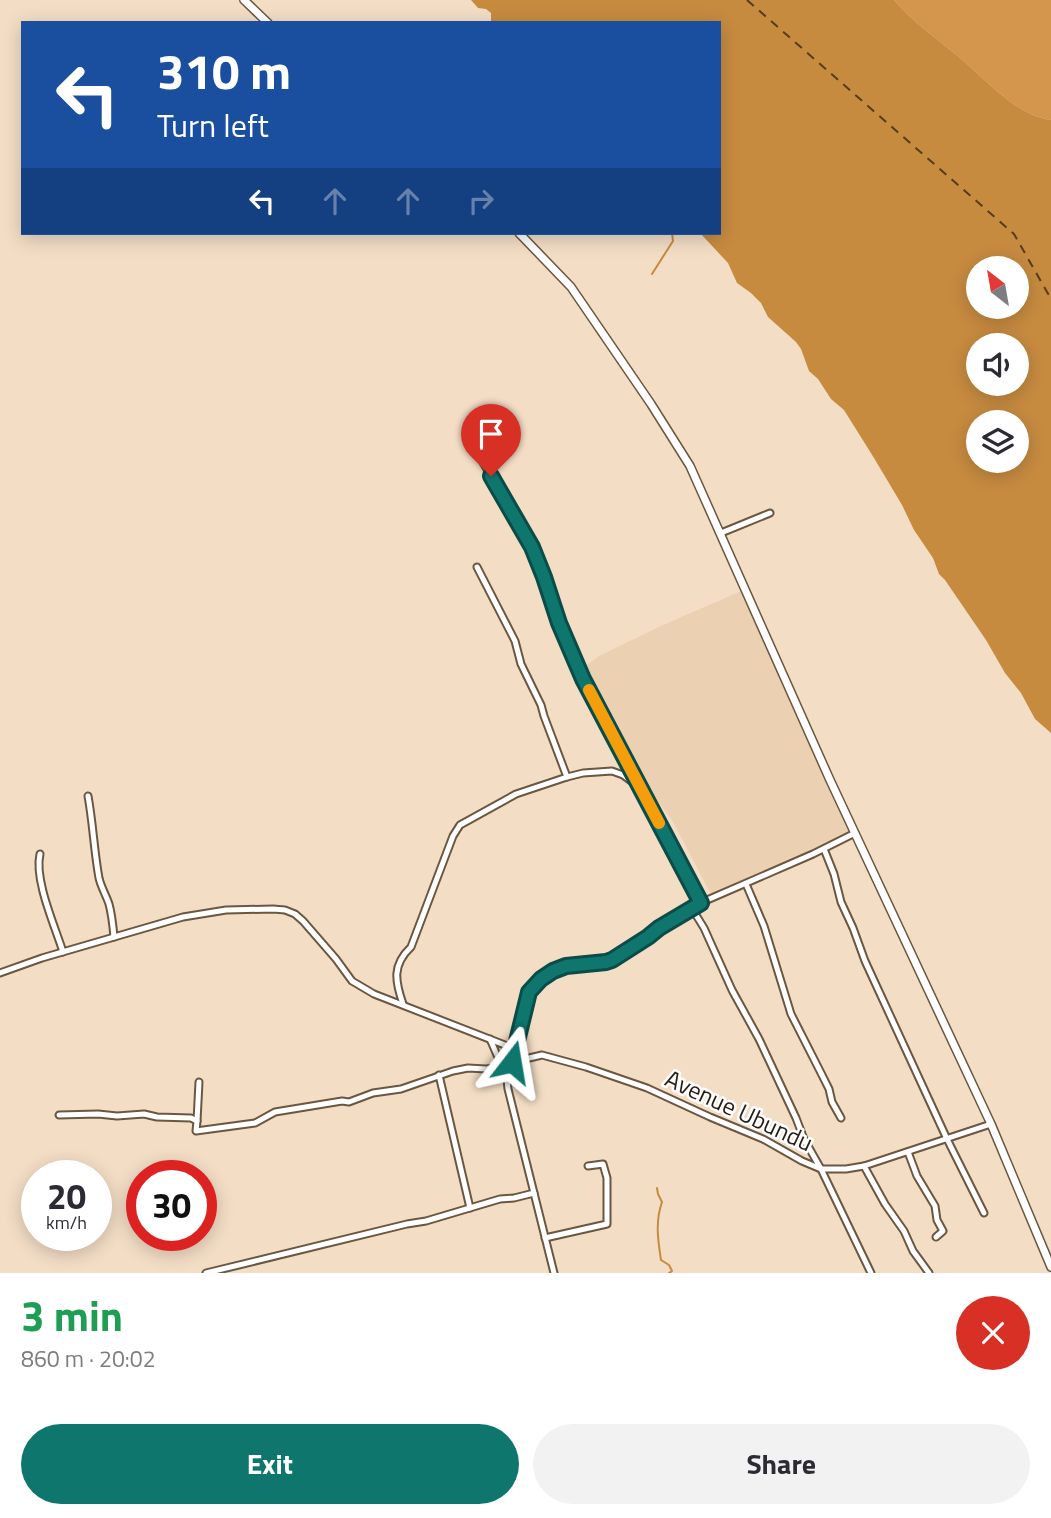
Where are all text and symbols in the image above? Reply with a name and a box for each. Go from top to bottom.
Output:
text: 310 m [157,33,291,108]
icon: left [42,49,133,140]
text: Turn left [157,101,269,149]
icon: left [243,182,281,220]
icon: ahead [316,182,354,220]
icon: ahead [389,182,427,220]
icon: right [462,182,500,220]
north arrow [966,256,1029,318]
map controls [966,256,1029,473]
button: sound [966,333,1029,396]
pin [461,404,521,476]
button: layers [966,410,1029,473]
icon: arrive [472,415,510,453]
position arrow [475,1025,549,1099]
street label: Avenue Ubundu [660,1060,819,1160]
speed limit sign: 30 [126,1160,217,1251]
text: 20 [47,1169,86,1223]
text: km/h [46,1209,87,1236]
text: 3 min [21,1283,123,1347]
button: close [956,1296,1030,1370]
text: 860 m · 20:02 [21,1341,156,1376]
button: Exit [21,1424,519,1504]
button: Share [533,1424,1030,1504]

